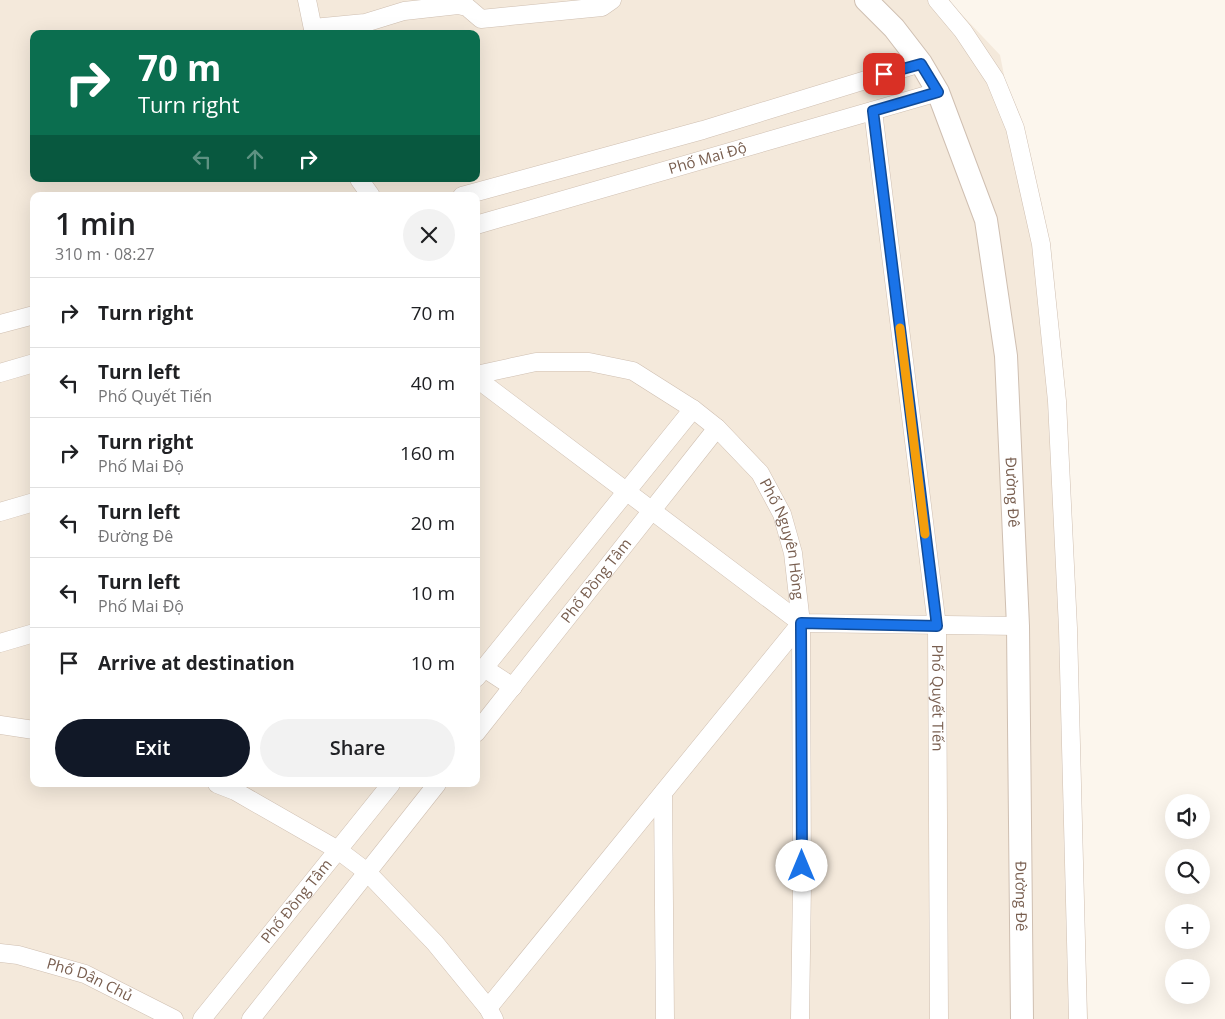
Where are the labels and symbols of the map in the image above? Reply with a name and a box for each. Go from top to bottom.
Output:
pin [863,53,905,95]
street label: Phố Mai Độ [666,137,749,178]
street label: Đường Đê [1001,457,1025,528]
street label: Phố Nguyên Hồng [756,475,809,601]
street label: Phố Đồng Tâm [556,534,635,627]
street label: Phố Quyết Tiến [928,644,949,752]
position arrow [775,839,827,891]
street label: Phố Đồng Tâm [256,854,336,947]
street label: Đường Đê [1011,861,1032,932]
street label: Phố Dân Chủ [45,953,136,1005]

